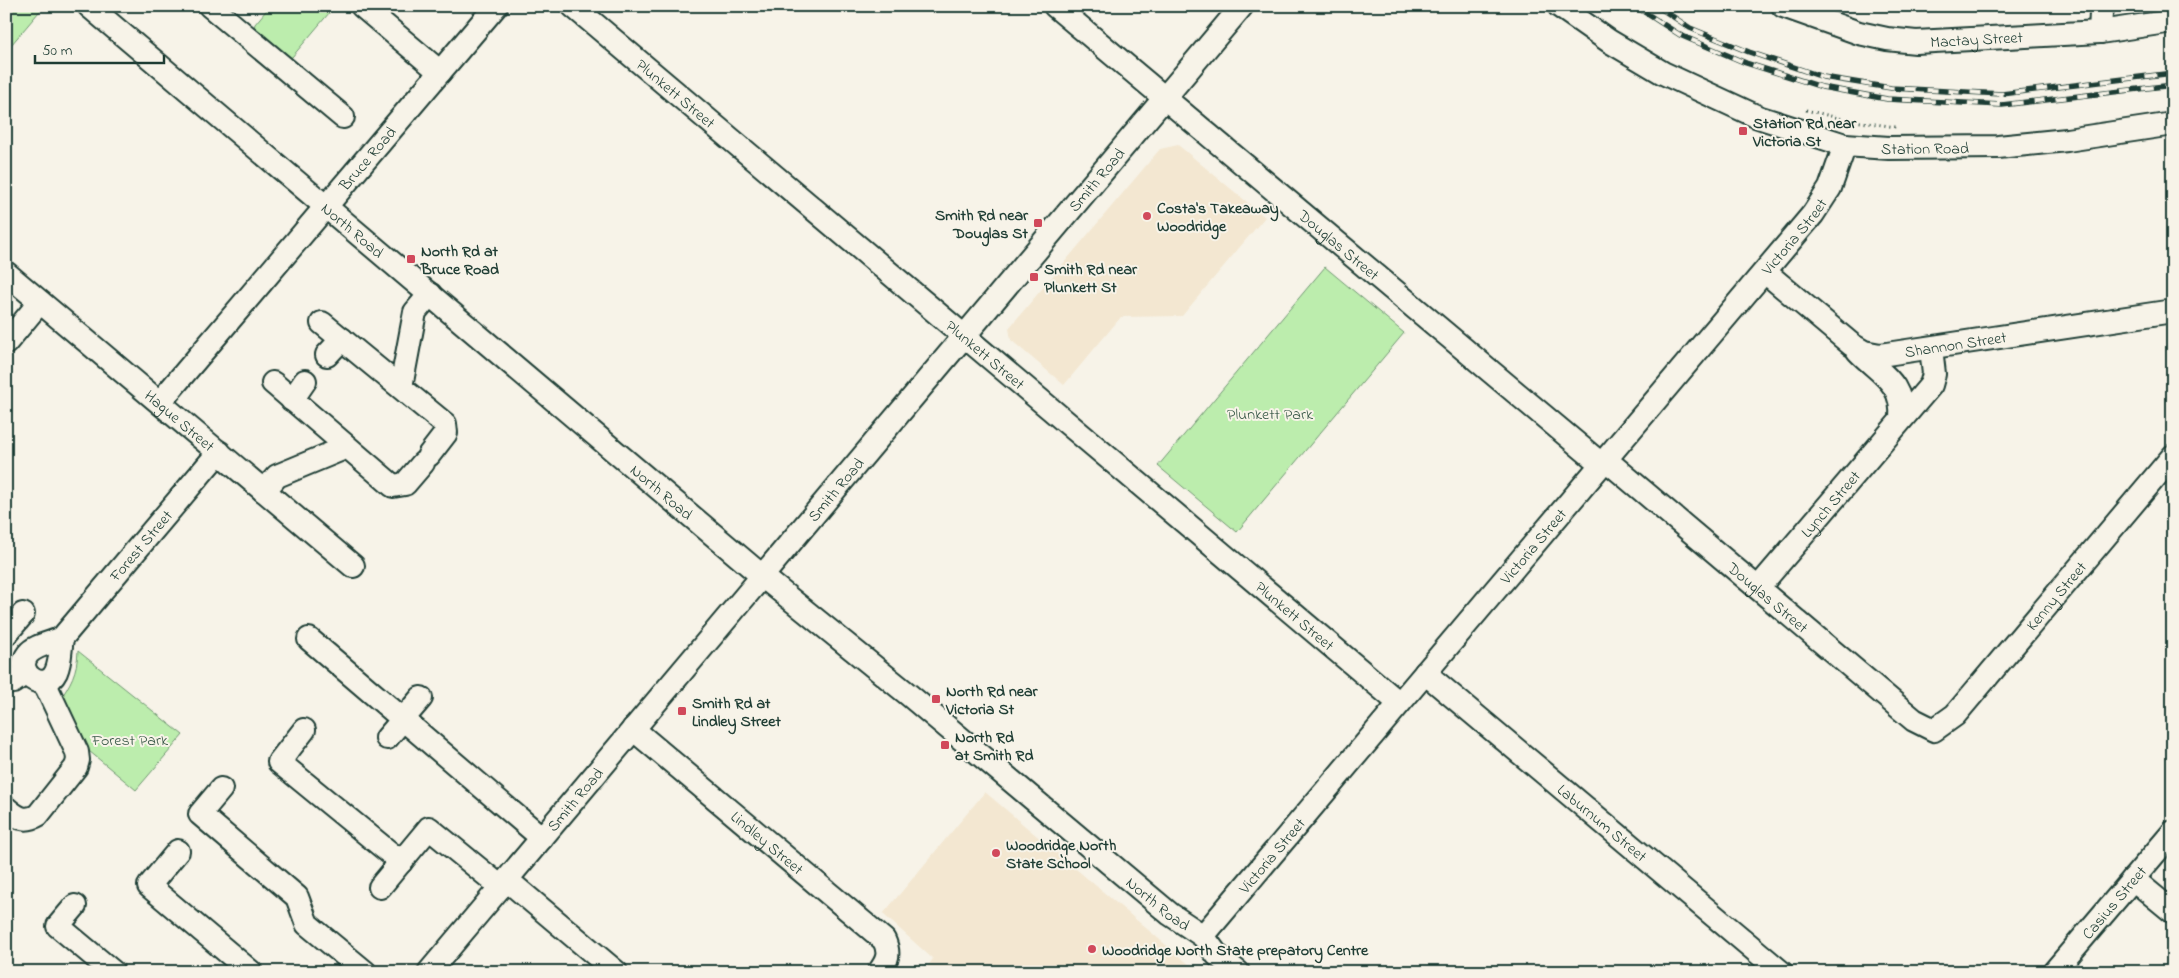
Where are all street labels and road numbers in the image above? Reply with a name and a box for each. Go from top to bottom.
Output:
street label: Mactay Street [1930,26,2024,55]
street label: Plunkett Street [630,54,720,136]
street label: Bruce Road [334,122,403,198]
street label: Station Road [1880,137,1969,162]
street label: Smith Road [1064,143,1132,218]
street label: Victoria Street [1756,194,1835,282]
street label: North Road [315,197,388,265]
street label: Douglas Street [1291,204,1384,288]
street label: Plunkett Street [939,315,1030,397]
street label: Shannon Street [1903,326,2009,365]
street label: Hague Street [138,385,220,459]
street label: Smith Road [803,453,871,528]
street label: North Road [624,459,698,527]
street label: Lynch Street [1796,465,1868,544]
street label: Victoria Street [1495,503,1574,591]
street label: Forest Street [104,505,180,588]
street label: Kenny Street [2021,556,2094,637]
street label: Douglas Street [1721,557,1813,640]
street label: Plunkett Street [1249,576,1339,658]
street label: Smith Road [542,763,610,838]
street label: Laburnum Street [1551,779,1652,869]
street label: Lindley Street [725,806,809,882]
street label: Victoria Street [1233,813,1312,900]
street label: Casius Street [2077,861,2154,945]
street label: North Road [1120,872,1194,938]

